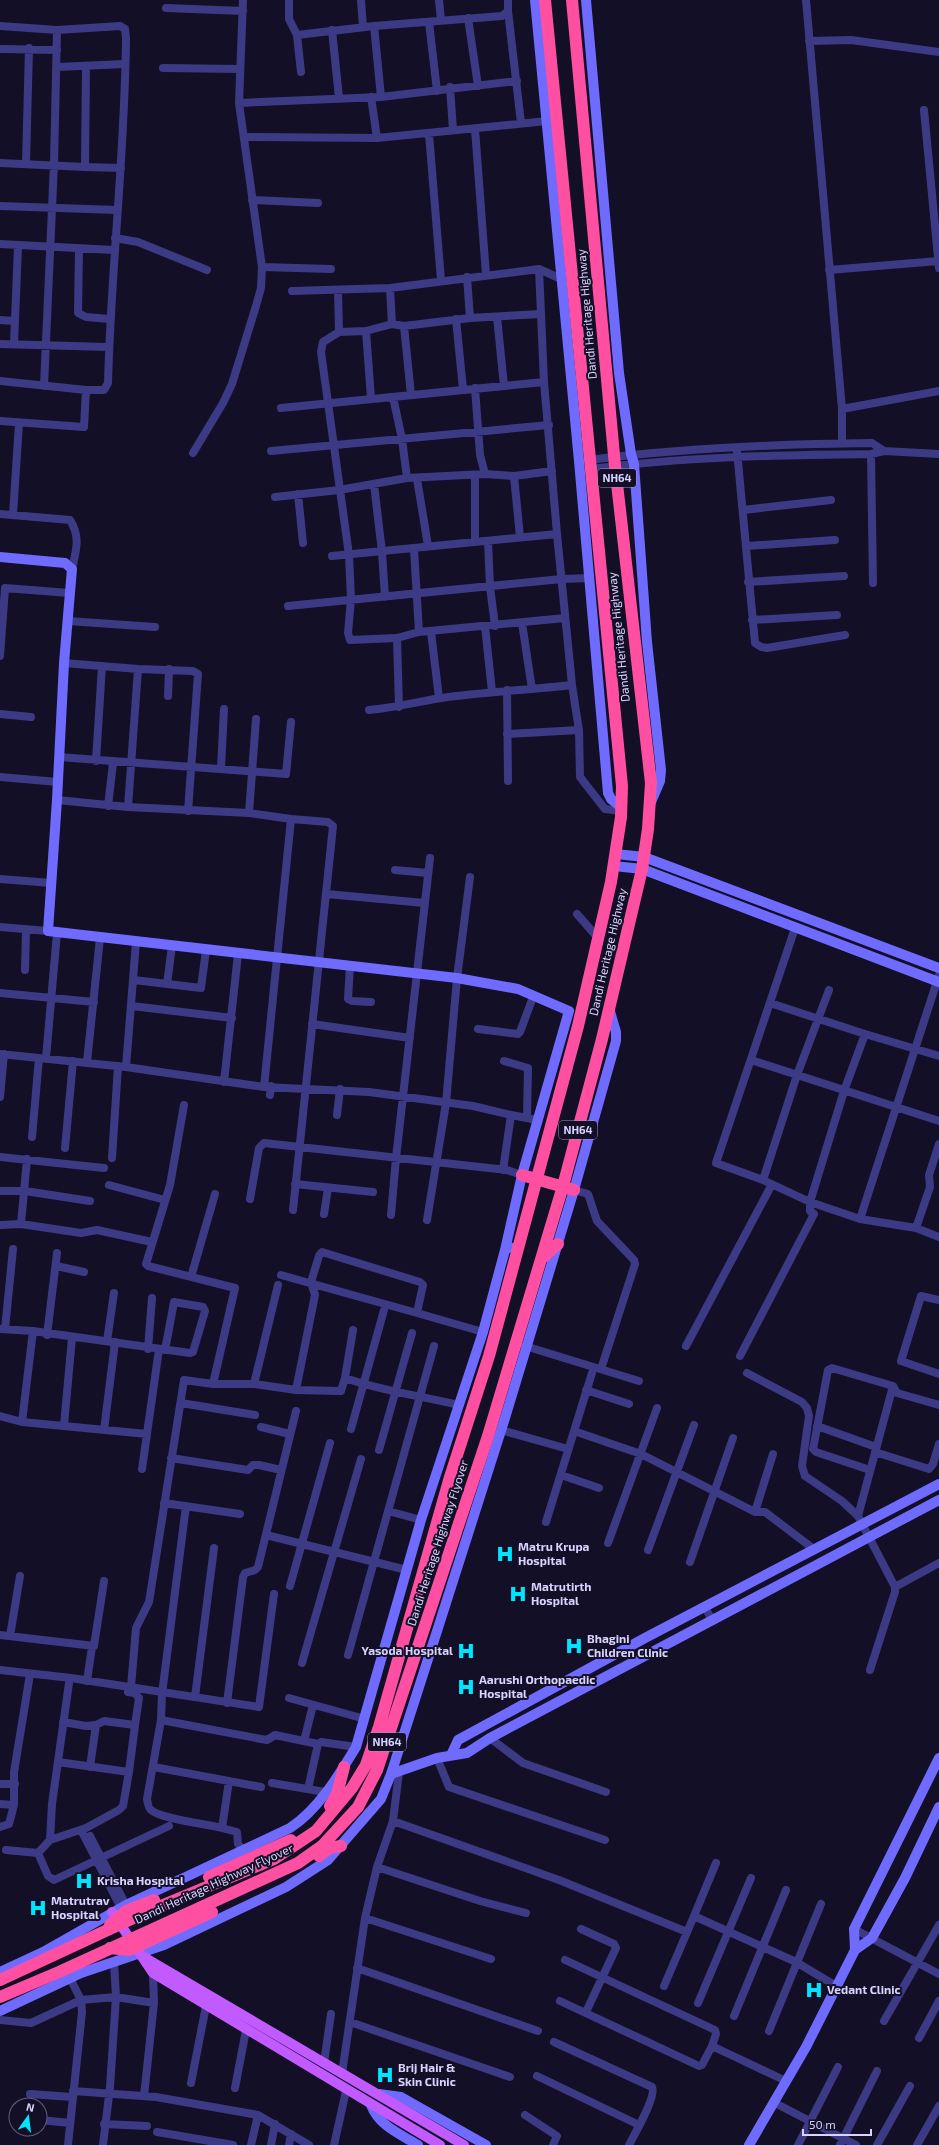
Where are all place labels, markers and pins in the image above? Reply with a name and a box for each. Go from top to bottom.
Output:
place label: Matru Krupa Hospital [518,1539,590,1567]
hospital icon: Matru Krupa Hospital [495,1544,515,1564]
place label: Matrutirth Hospital [531,1579,591,1607]
hospital icon: Matrutirth Hospital [508,1584,528,1604]
place label: Bhagini Children Clinic [587,1631,668,1659]
hospital icon: Bhagini Children Clinic [564,1636,584,1656]
hospital icon: Yasoda Hospital [456,1641,476,1661]
place label: Yasoda Hospital [362,1643,453,1657]
place label: Aarushi Orthopaedic Hospital [479,1672,595,1700]
hospital icon: Aarushi Orthopaedic Hospital [456,1677,476,1697]
hospital icon: Krisha Hospital [74,1871,94,1891]
place label: Krisha Hospital [97,1873,184,1887]
place label: Matrutrav Hospital [51,1893,110,1921]
hospital icon: Matrutrav Hospital [28,1898,48,1918]
hospital icon: Vedant Clinic [804,1980,824,2000]
place label: Vedant Clinic [827,1982,901,1996]
place label: Brij Hair & Skin Clinic [398,2060,456,2088]
hospital icon: Brij Hair & Skin Clinic [375,2065,395,2085]

